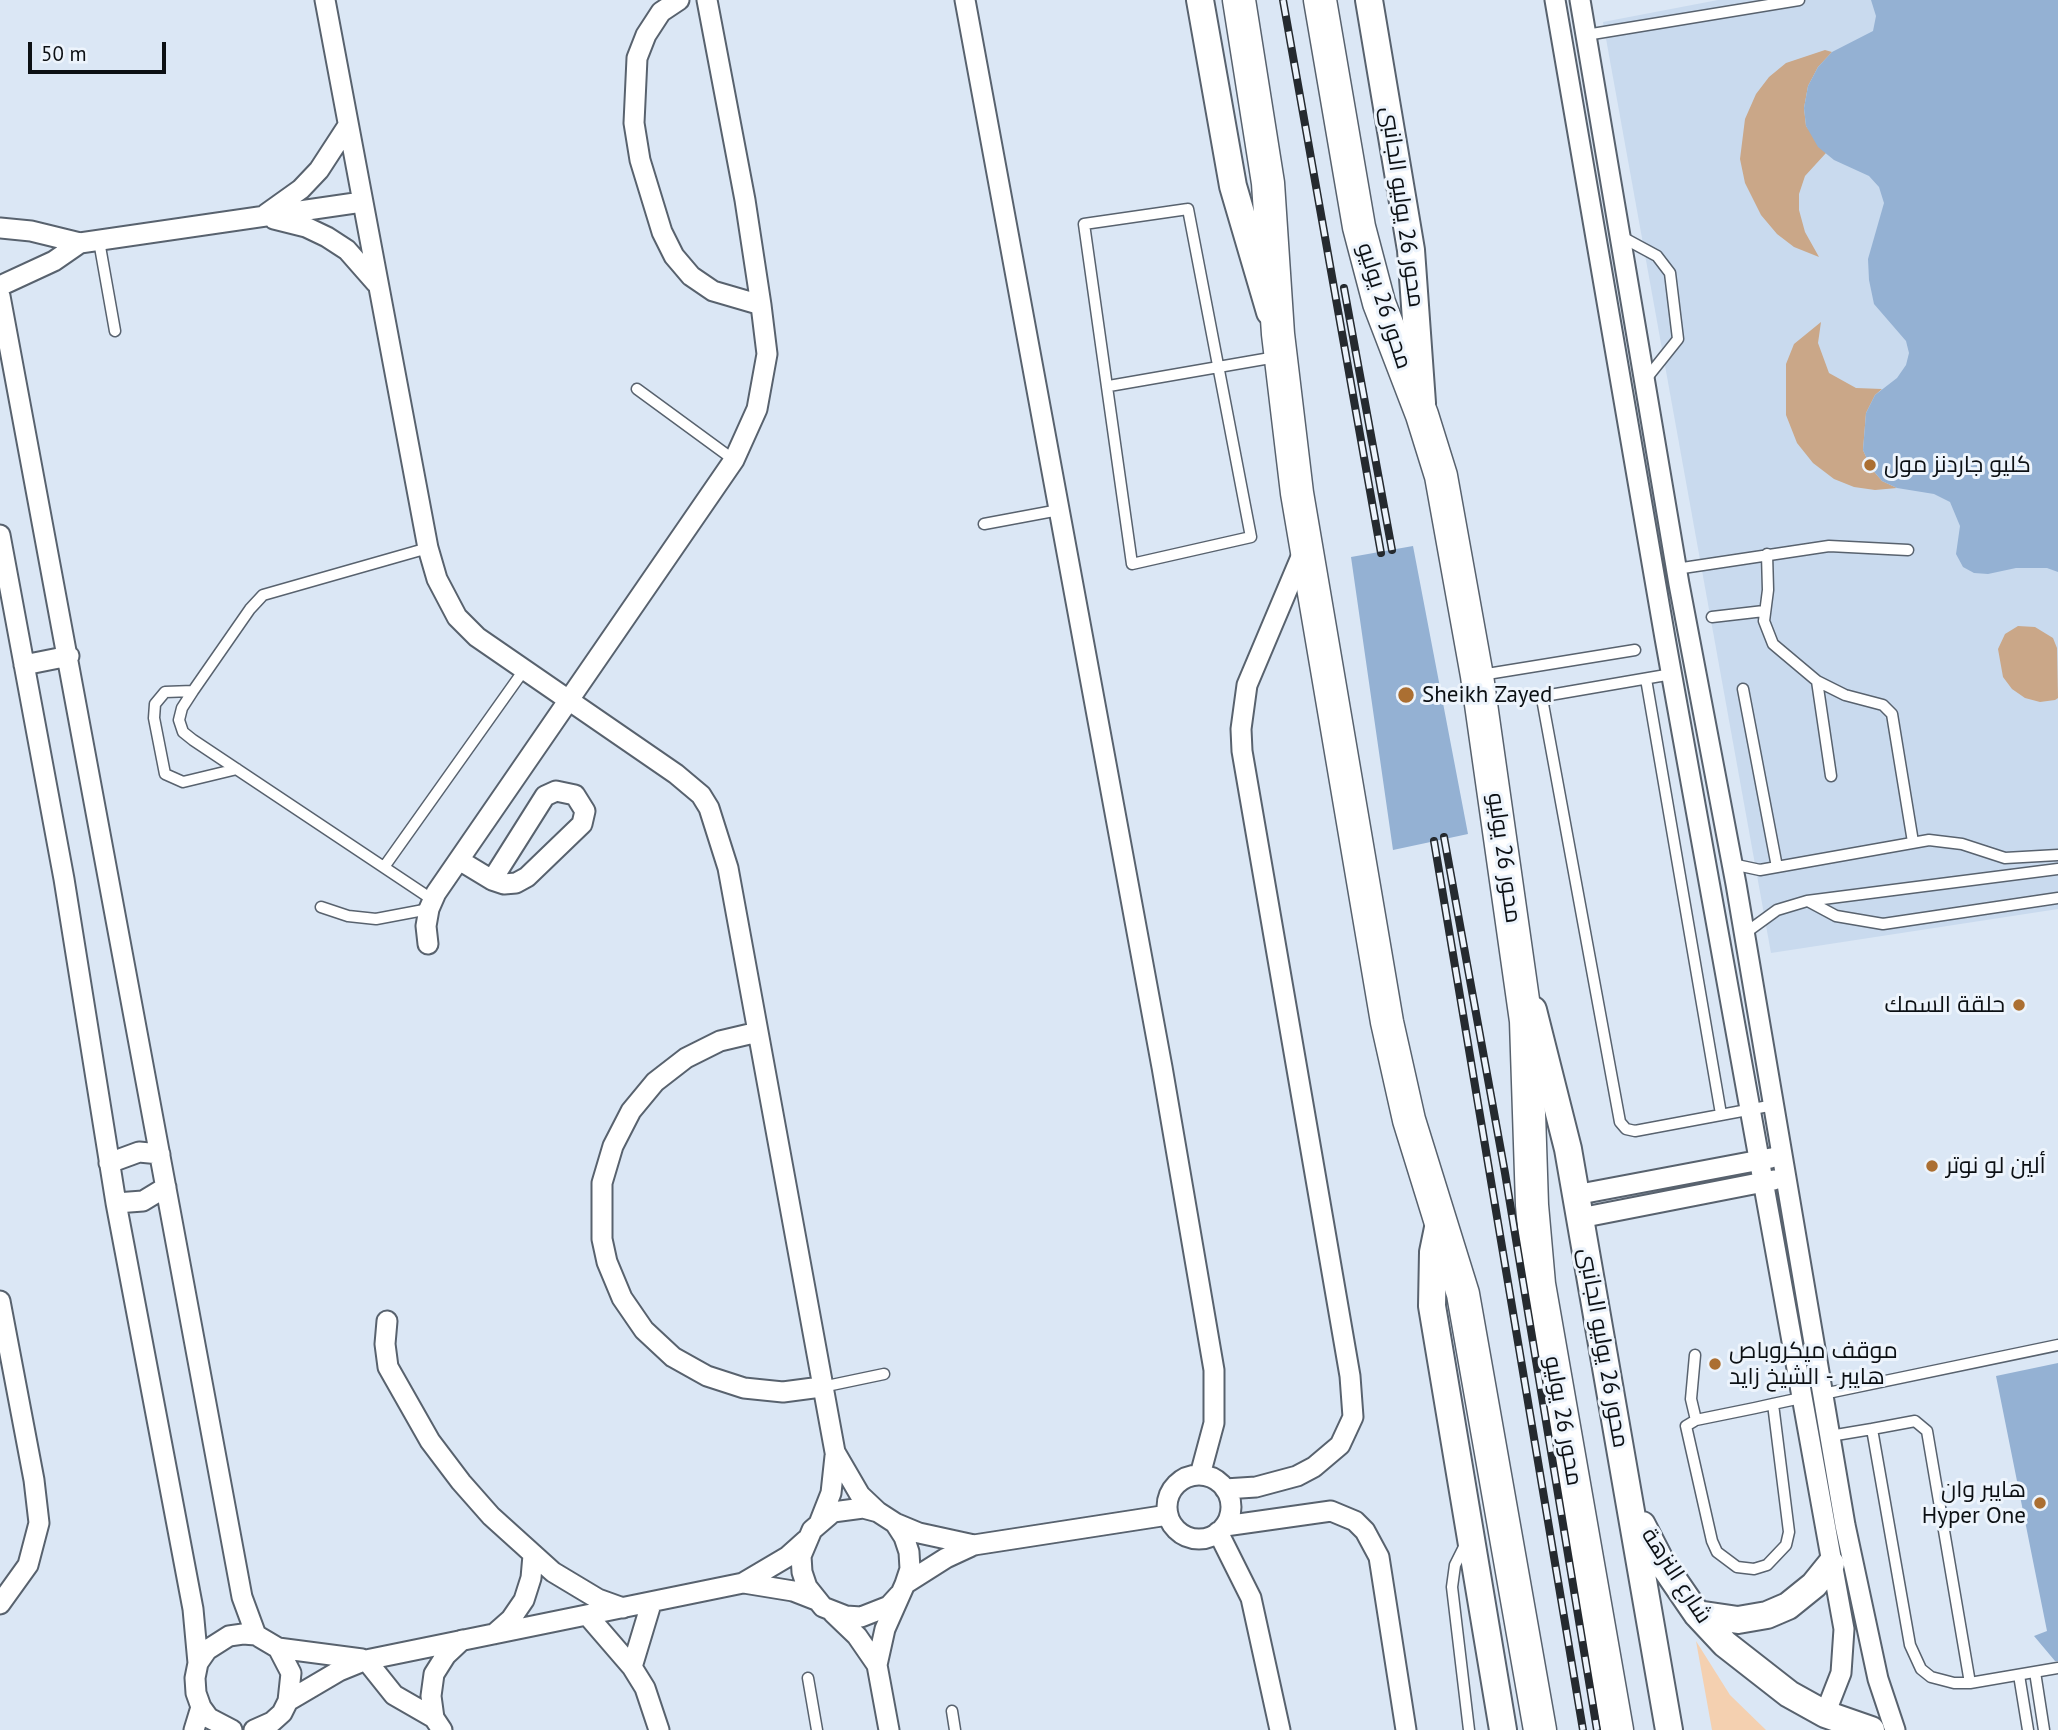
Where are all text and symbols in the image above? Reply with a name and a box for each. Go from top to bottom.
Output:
scale bar [32,28,170,72]
text: 50 m [41,40,87,67]
street label: محور 26 يوليو الجانبى [1374,105,1430,309]
street label: محور 26 يوليو [1351,239,1417,373]
place label: كليو جاردنز مول [1884,451,2031,479]
marker: كليو جاردنز مول [1862,457,1878,473]
place label: Sheikh Zayed [1422,681,1552,709]
marker: Sheikh Zayed [1396,685,1416,705]
street label: محور 26 يوليو [1481,791,1527,925]
place label: حلقة السمك [1884,991,2005,1019]
marker: حلقة السمك [2011,997,2027,1013]
place label: ألين لو نوتر [1946,1152,2046,1180]
marker: ألين لو نوتر [1924,1158,1940,1174]
street label: محور 26 يوليو الجانبى [1572,1246,1634,1450]
place label: موقف ميكروباص هايبر - الشيخ زايد [1729,1337,1898,1391]
street label: محور 26 يوليو [1538,1354,1588,1488]
marker: موقف ميكروباص هايبر - الشيخ زايد [1707,1356,1723,1372]
place label: هايبر وان Hyper One [1922,1476,2026,1530]
marker: هايبر وان Hyper One [2032,1495,2048,1511]
street label: شارع النزهة [1635,1523,1717,1629]

